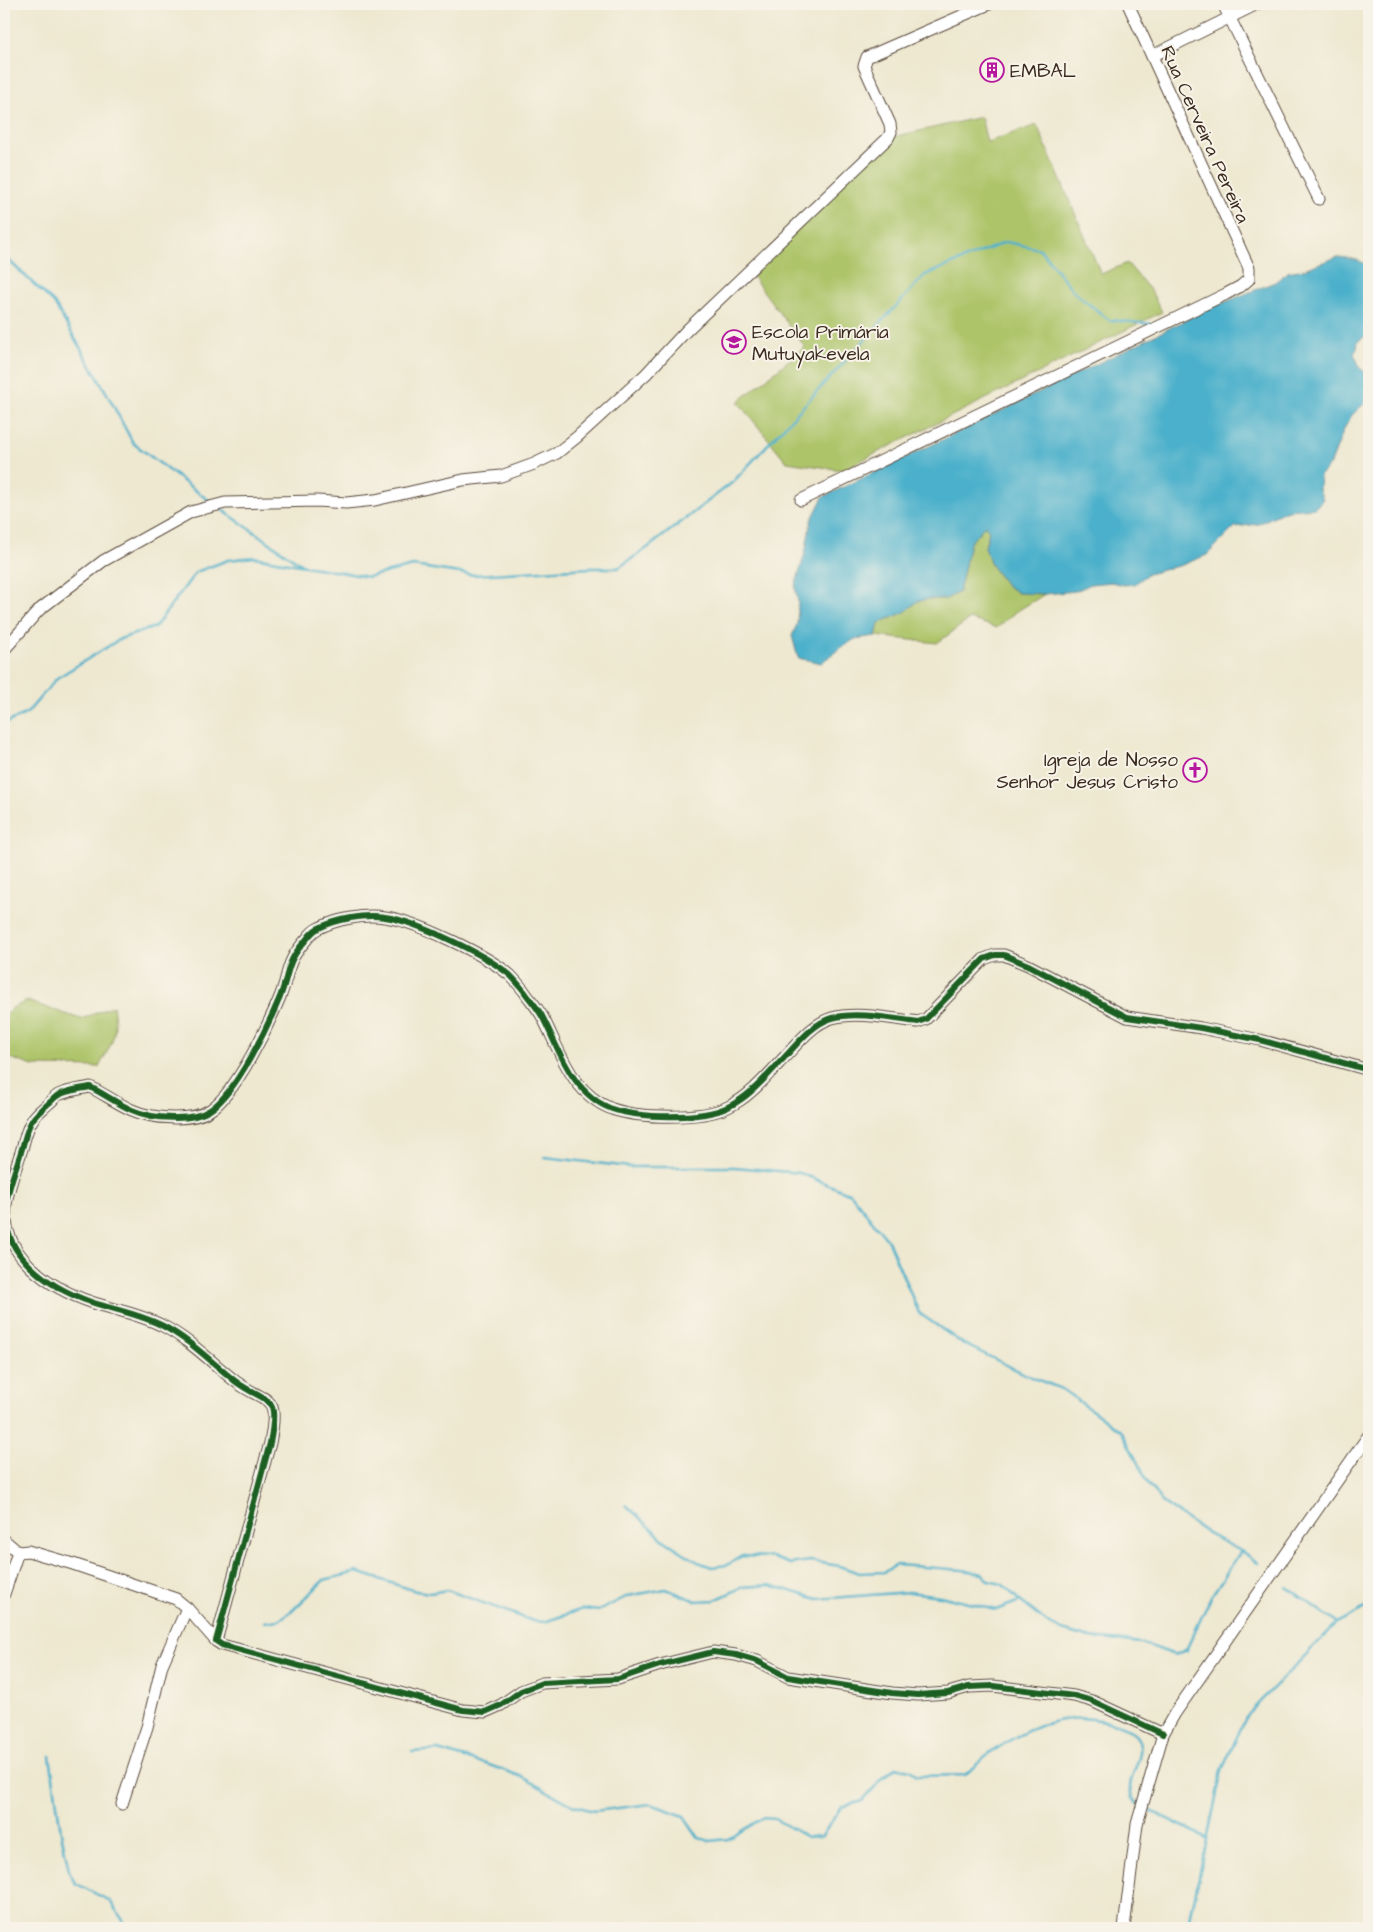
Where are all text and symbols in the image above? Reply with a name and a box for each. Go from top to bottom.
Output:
street label: Rua Cerveira Pereira [1153,42,1256,228]
building icon: EMBAL [979,57,1005,83]
place label: EMBAL [1010,58,1076,85]
place label: Escola Primária Mutuyakevela [752,319,889,369]
school or university icon: Escola Primária Mutuyakevela [721,329,747,355]
place label: Igreja de Nosso Senhor Jesus Cristo [996,747,1178,796]
church icon: Igreja de Nosso Senhor Jesus Cristo [1182,757,1208,783]

